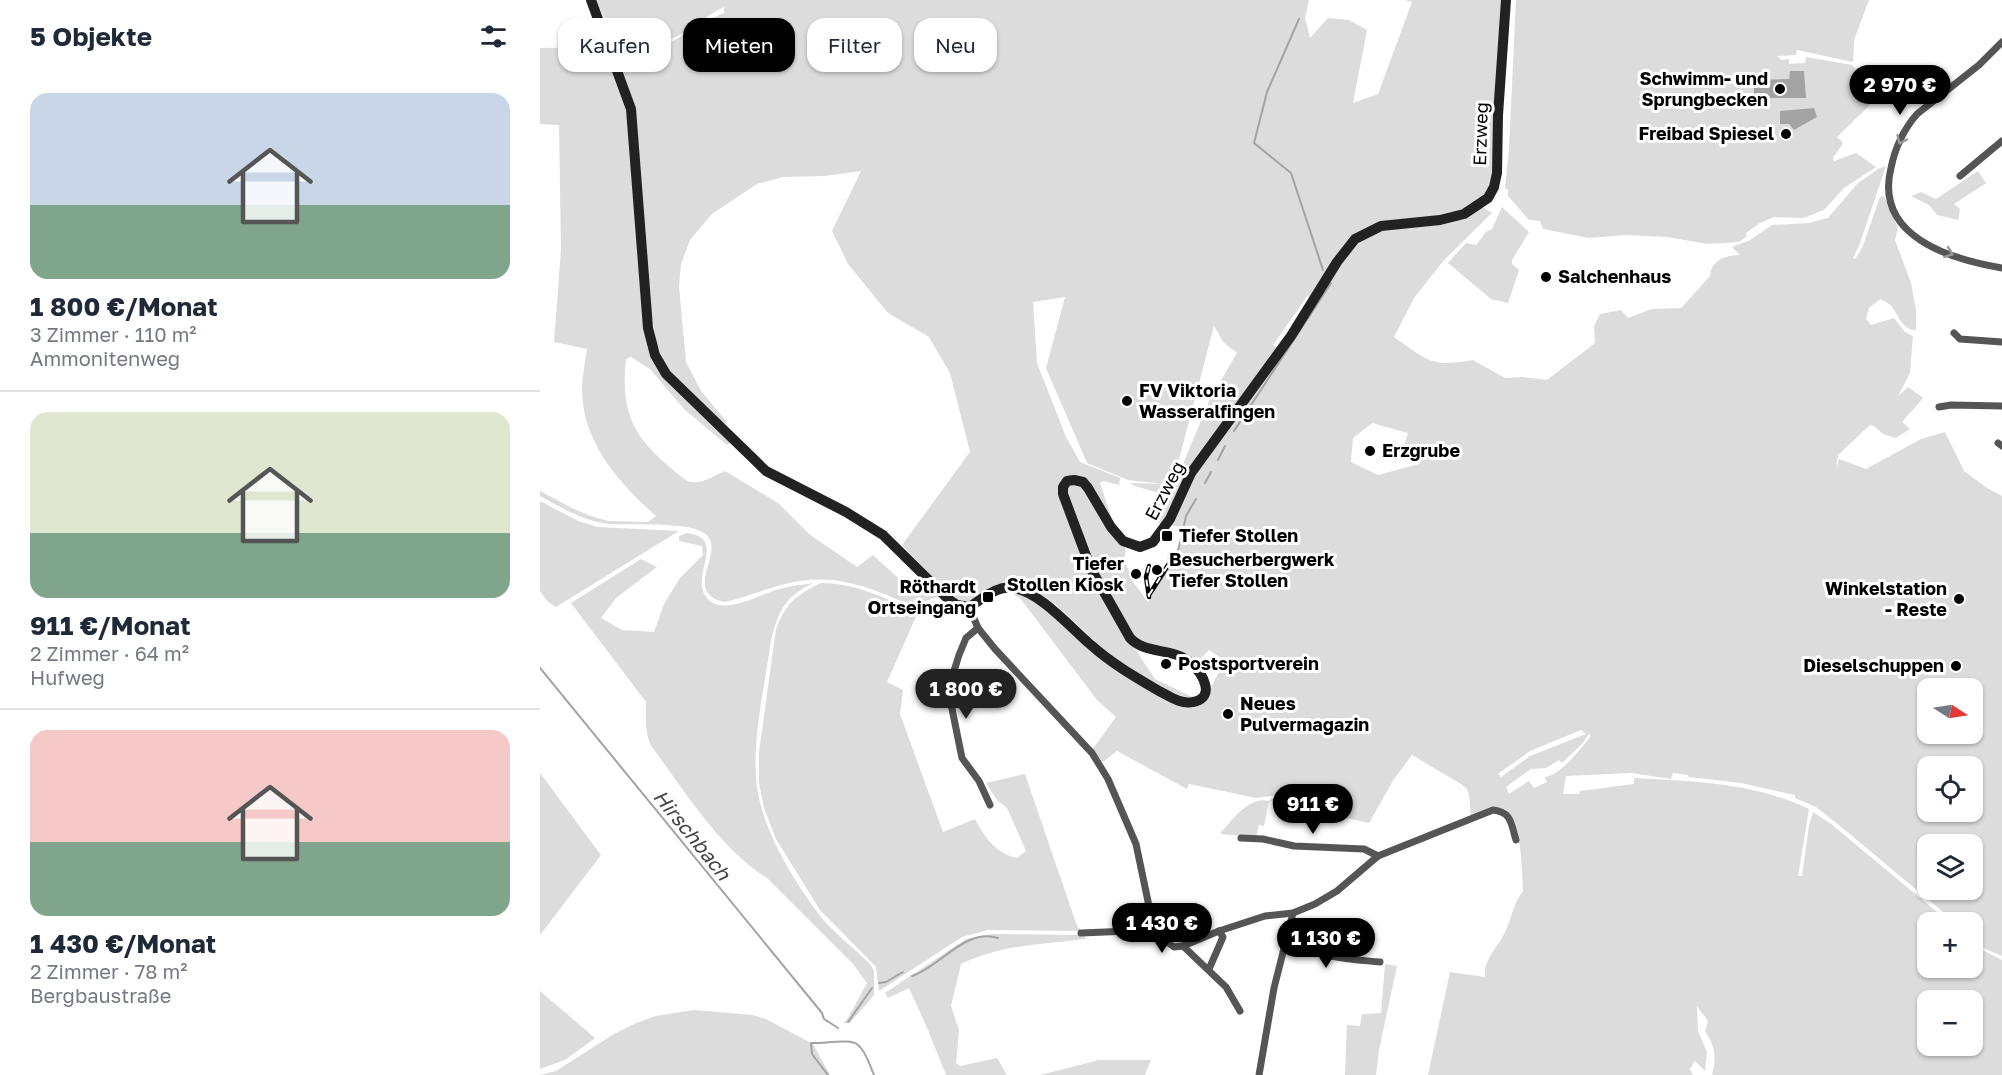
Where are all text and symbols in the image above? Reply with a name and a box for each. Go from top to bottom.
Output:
chip: Kaufen [558,18,671,72]
chip: Mieten [683,18,795,72]
chip: Filter [807,18,902,72]
chip: Neu [914,18,997,72]
icon: filters [477,20,510,53]
text: 5 Objekte [30,21,152,52]
pin: 2 970 € [1845,65,1955,116]
place label: Schwimm- und Sprungbecken [1639,67,1768,110]
text: 2 970 € [1864,72,1936,96]
marker: Schwimm- und Sprungbecken [1773,82,1787,96]
street label: Erzweg [1468,102,1492,166]
place label: Freibad Spiesel [1638,122,1774,144]
marker: Freibad Spiesel [1779,127,1793,141]
icon: home [216,132,324,240]
one-way arrow [1896,134,1908,145]
one-way arrow [1943,246,1954,259]
place label: Salchenhaus [1558,265,1671,287]
marker: Salchenhaus [1539,270,1553,284]
text: 1 800 €/Monat [30,291,218,322]
text: 3 Zimmer · 110 m² [30,322,197,346]
text: Ammonitenweg [30,346,180,370]
place label: FV Viktoria Wasseralfingen [1139,379,1275,422]
marker: FV Viktoria Wasseralfingen [1120,394,1134,408]
place label: Erzgrube [1382,439,1460,461]
marker: Erzgrube [1363,444,1377,458]
icon: home [216,451,324,559]
street label: Erzweg [1140,457,1189,524]
place label: Tiefer Stollen [1179,524,1298,546]
marker: Tiefer Stollen [1160,529,1174,543]
place label: Besucherbergwerk Tiefer Stollen [1169,548,1335,591]
place label: Tiefer Stollen Kiosk [1007,552,1125,595]
marker: Besucherbergwerk Tiefer Stollen [1150,563,1164,577]
marker: Tiefer Stollen Kiosk [1129,567,1143,581]
place label: Röthardt Ortseingang [868,575,976,618]
place label: Winkelstation - Reste [1825,577,1947,620]
marker: Röthardt Ortseingang [981,590,995,604]
marker: Winkelstation - Reste [1952,592,1966,606]
text: 911 €/Monat [30,610,191,641]
text: 2 Zimmer · 64 m² [30,641,189,665]
place label: Postsportverein [1178,652,1319,674]
place label: Dieselschuppen [1803,654,1944,676]
marker: Postsportverein [1159,657,1173,671]
marker: Dieselschuppen [1949,659,1963,673]
text: Hufweg [30,665,105,689]
pin: 1 800 € [911,669,1021,720]
text: 1 800 € [929,676,1003,700]
north arrow [1917,678,1983,744]
map controls [1917,678,1983,1056]
place label: Neues Pulvermagazin [1240,692,1369,735]
marker: Neues Pulvermagazin [1221,707,1235,721]
button: locate [1917,756,1983,822]
icon: home [216,769,324,877]
water label: Hirschbach [649,784,737,885]
pin: 911 € [1271,784,1355,835]
text: 911 € [1287,791,1339,815]
button: layers [1917,834,1983,900]
pin: 1 430 € [1107,903,1217,954]
text: 1 430 € [1126,910,1198,934]
button: + [1917,912,1983,978]
pin: 1 130 € [1271,918,1381,969]
text: 1 130 € [1291,925,1361,949]
text: 1 430 €/Monat [30,928,216,959]
text: 2 Zimmer · 78 m² [30,959,187,983]
text: Bergbaustraße [30,983,171,1007]
button: − [1917,990,1983,1056]

